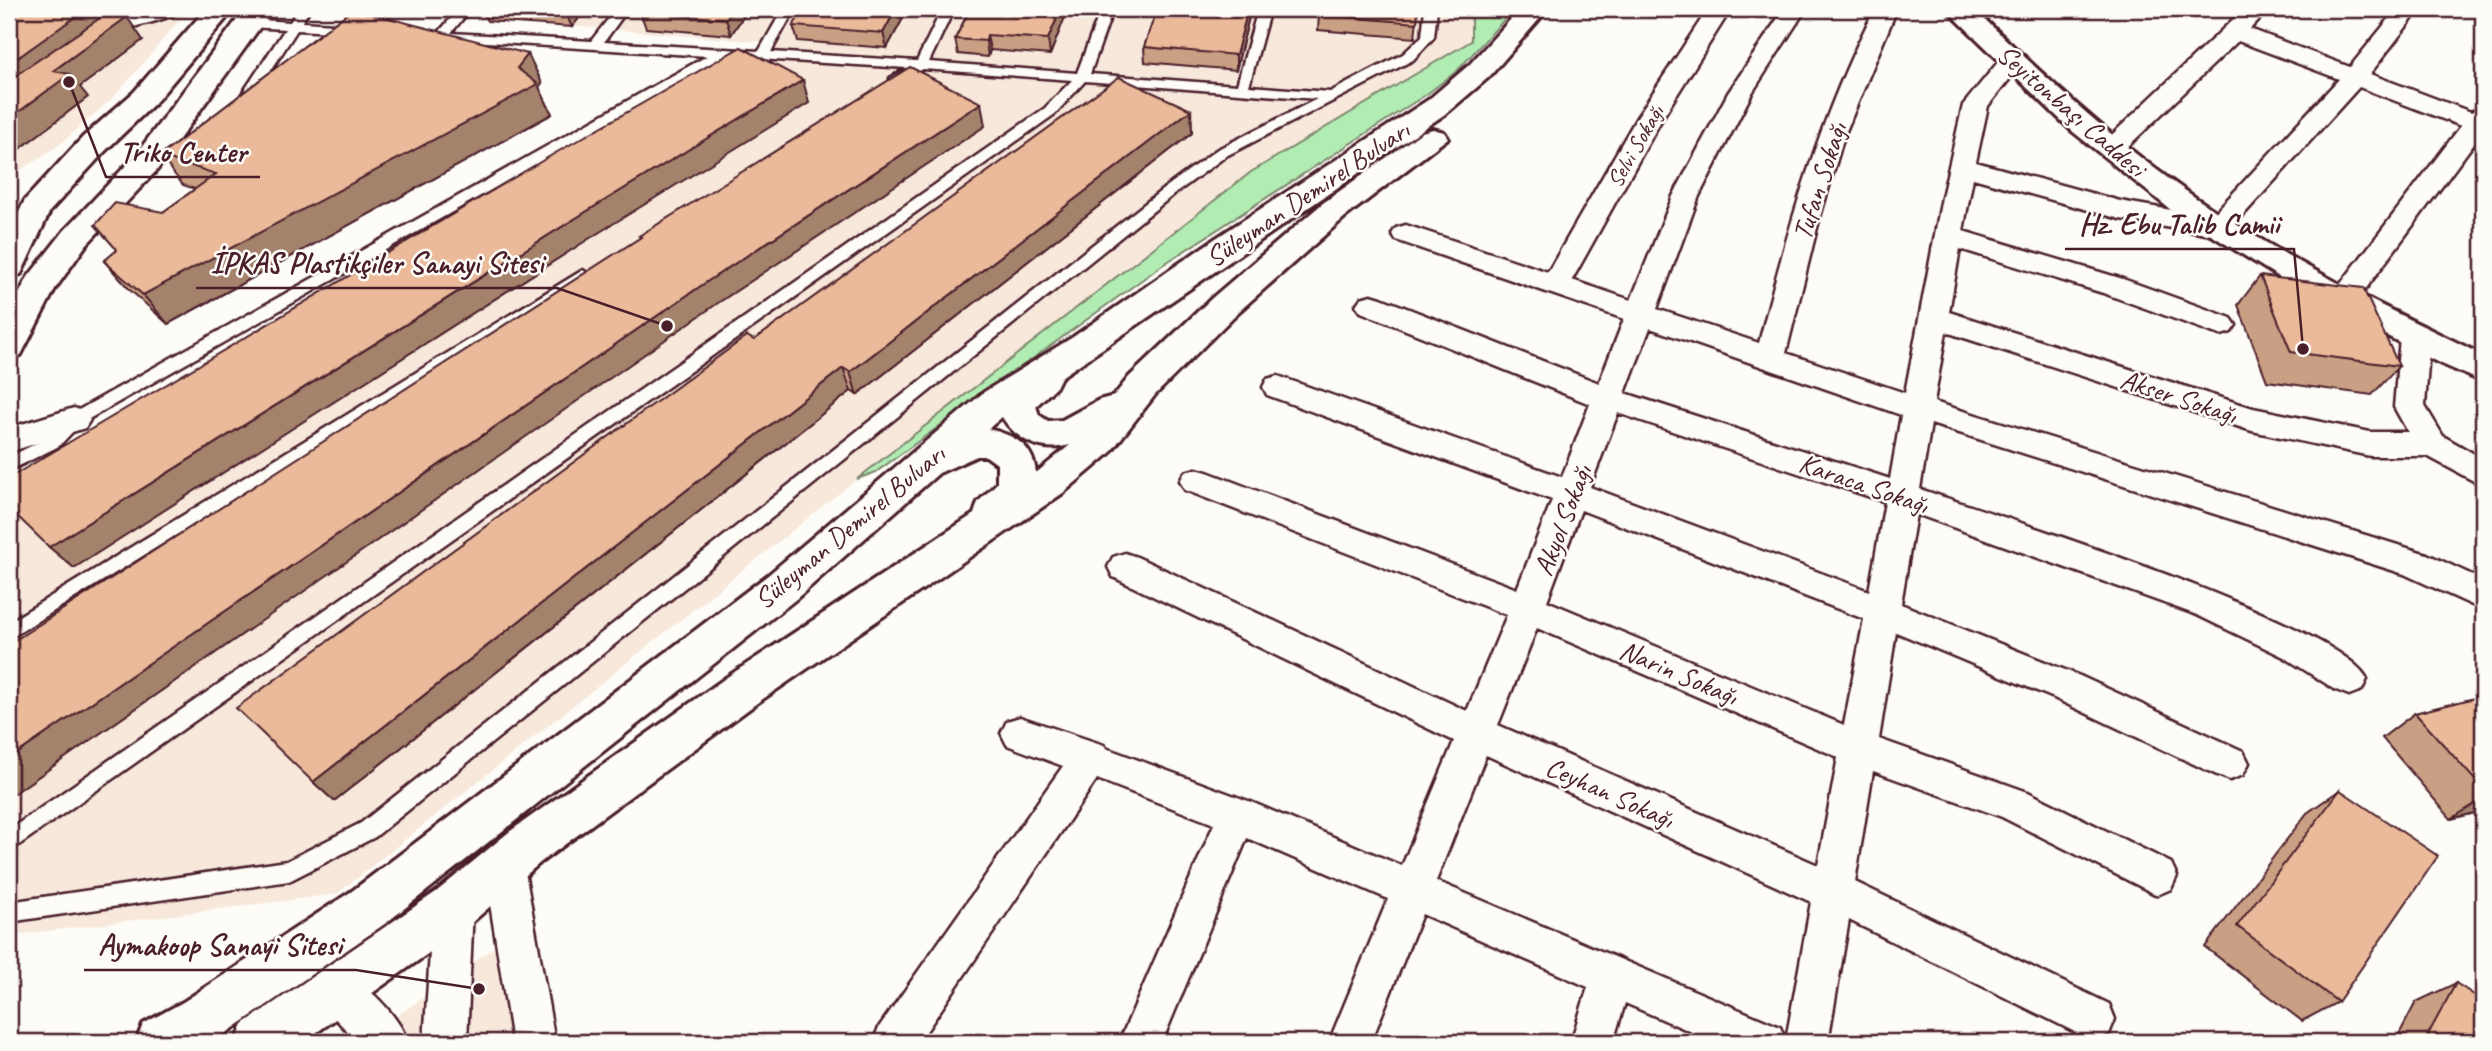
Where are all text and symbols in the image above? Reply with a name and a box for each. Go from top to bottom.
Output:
street label: Seyitonbaşı Caddesi [1990,36,2156,187]
street label: Selvi Sokağı [1600,99,1671,192]
street label: Süleyman Demirel Bulvarı [1199,111,1417,275]
street label: Tufan Sokağı [1784,117,1855,244]
callout: Triko Center [106,126,260,177]
text: Triko Center [120,133,250,171]
callout: Hz. Ebu Talib Camii [2065,198,2294,249]
text: Hz. Ebu Talib Camii [2079,205,2283,243]
callout: İPKAS Plastikçiler Sanayi Sitesi [196,237,557,288]
text: İPKAS Plastikçiler Sanayi Sitesi [211,244,548,282]
street label: Akser Sokağı [2116,361,2243,432]
street label: Süleyman Demirel Bulvarı [747,435,953,616]
street label: Karaca Sokağı [1795,445,1935,522]
street label: Akyol Sokağı [1525,458,1600,580]
street label: Narin Sokağı [1615,632,1745,714]
street label: Ceyhan Sokağı [1540,749,1681,837]
callout: Aymakoop Sanayi Sitesi [84,919,356,970]
text: Aymakoop Sanayi Sitesi [98,926,346,964]

